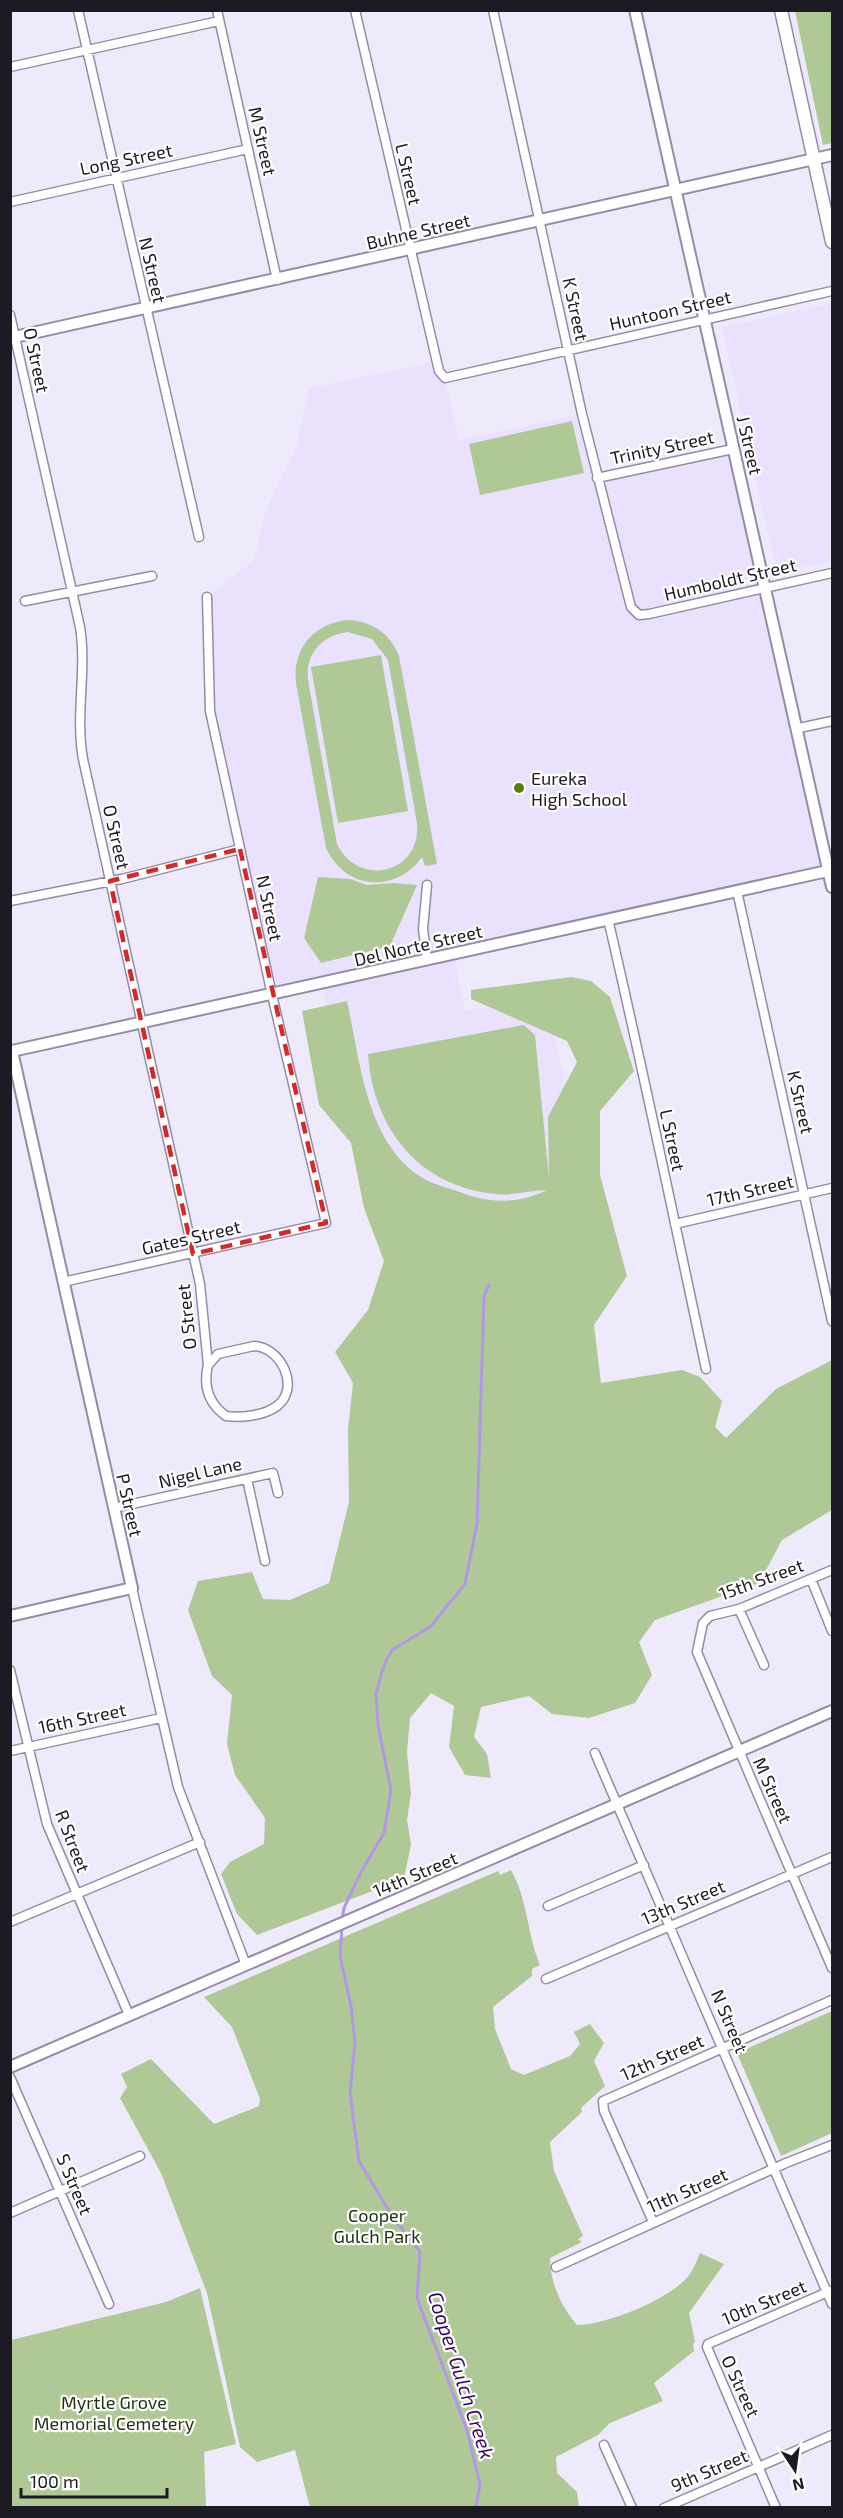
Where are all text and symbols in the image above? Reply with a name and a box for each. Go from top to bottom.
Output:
street label: M Street [244,105,282,178]
street label: Long Street [78,138,174,180]
street label: L Street [391,141,427,207]
street label: Buhne Street [364,208,472,254]
street label: N Street [135,235,171,305]
street label: K Street [559,275,593,343]
street label: Huntoon Street [607,285,733,335]
street label: O Street [19,325,55,395]
street label: J Street [733,413,768,477]
street label: Trinity Street [608,425,716,469]
street label: Humboldt Street [662,553,798,605]
place label: Eureka High School [531,767,628,810]
marker: Eureka High School [512,781,526,795]
street label: O Street [99,802,135,872]
street label: N Street [252,873,288,943]
street label: Del Norte Street [352,919,485,970]
street label: K Street [783,1068,819,1136]
street label: L Street [656,1107,690,1173]
street label: 17th Street [705,1169,795,1211]
street label: Gates Street [139,1215,243,1259]
street label: O Street [172,1283,200,1351]
street label: Nigel Lane [156,1452,244,1492]
street label: P Street [112,1471,148,1539]
street label: 15th Street [716,1554,806,1604]
street label: 16th Street [36,1698,128,1738]
street label: M Street [749,1754,797,1826]
street label: R Street [51,1807,95,1875]
street label: 14th Street [369,1846,461,1902]
street label: 13th Street [638,1875,728,1929]
street label: N Street [707,1986,753,2056]
street label: 12th Street [617,2029,707,2085]
street label: S Street [52,2150,98,2218]
street label: 11th Street [643,2162,731,2217]
park label: Cooper Gulch Park [334,2204,421,2247]
street label: 10th Street [719,2274,810,2330]
water label: Cooper Gulch Creek [424,2288,500,2462]
street label: O Street [717,2351,765,2421]
park label: Myrtle Grove Memorial Cemetery [34,2391,195,2434]
north arrow [765,2440,825,2500]
street label: 9th Street [667,2444,751,2496]
scale bar [21,2461,166,2499]
text: 100 m [30,2470,79,2492]
text: N [791,2475,806,2496]

